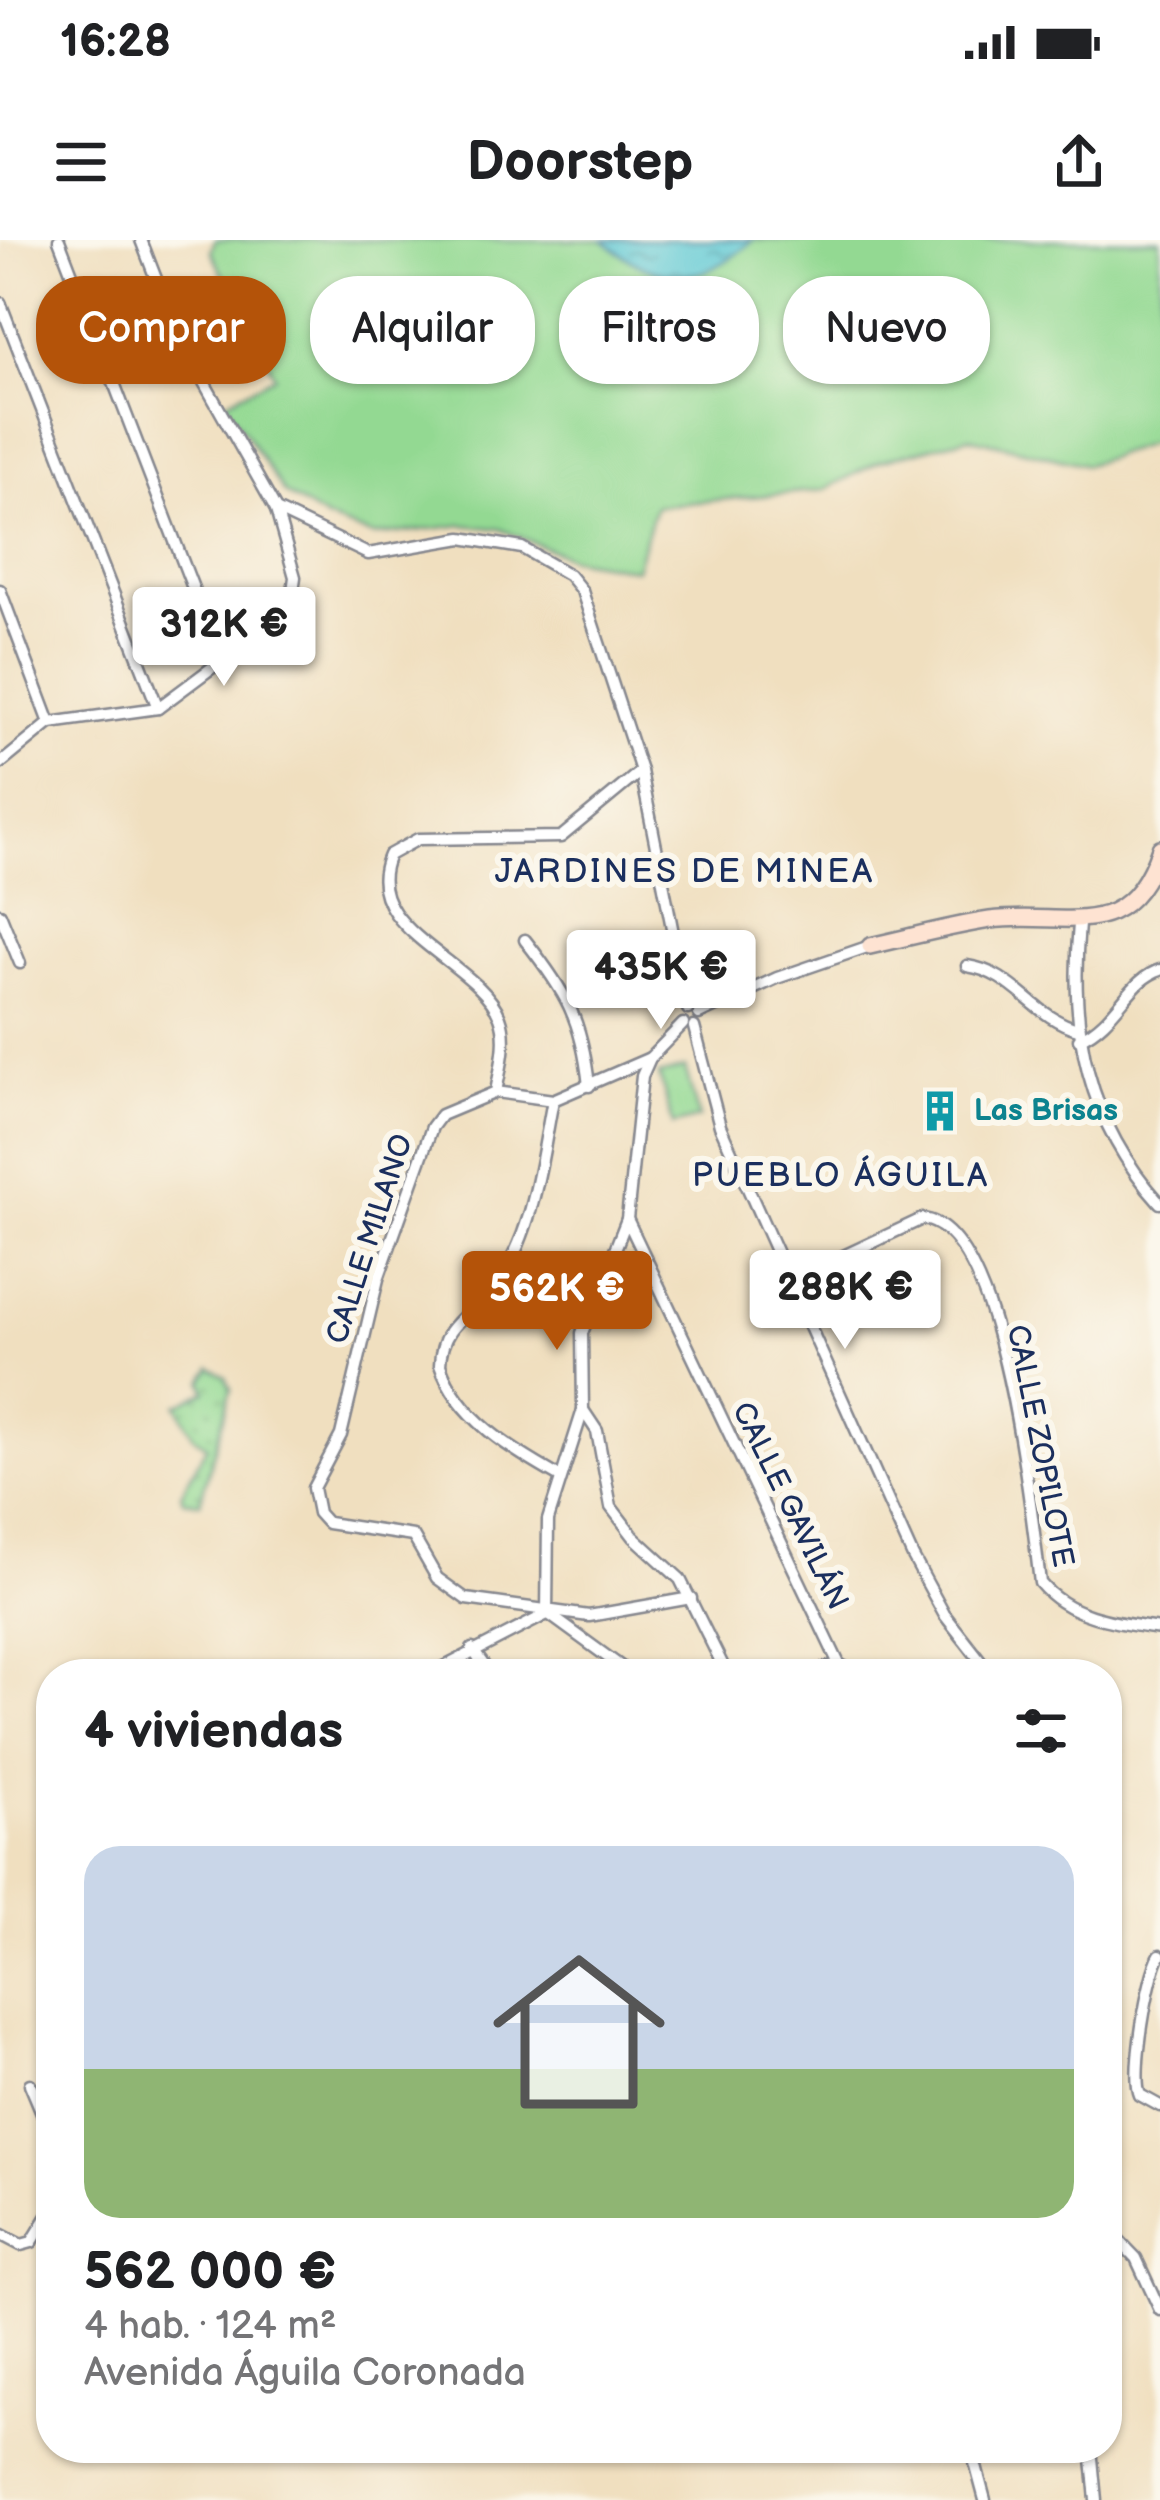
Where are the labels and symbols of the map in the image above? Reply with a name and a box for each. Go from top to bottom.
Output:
pin: 312K € [126,587,322,689]
district label: JARDINES DE MINEA [495,852,875,892]
pin: 435K € [563,930,759,1032]
building icon: Las Brisas [917,1088,963,1134]
place label: Las Brisas [974,1093,1118,1129]
street label: CALLE MILANO [319,1130,421,1348]
district label: PUEBLO ÁGUILA [692,1155,990,1196]
pin: 288K € [747,1250,943,1352]
pin: 562K € [459,1251,655,1353]
street label: CALLE ZOPILOTE [999,1322,1081,1570]
street label: CALLE GAVILÁN [724,1396,857,1615]

